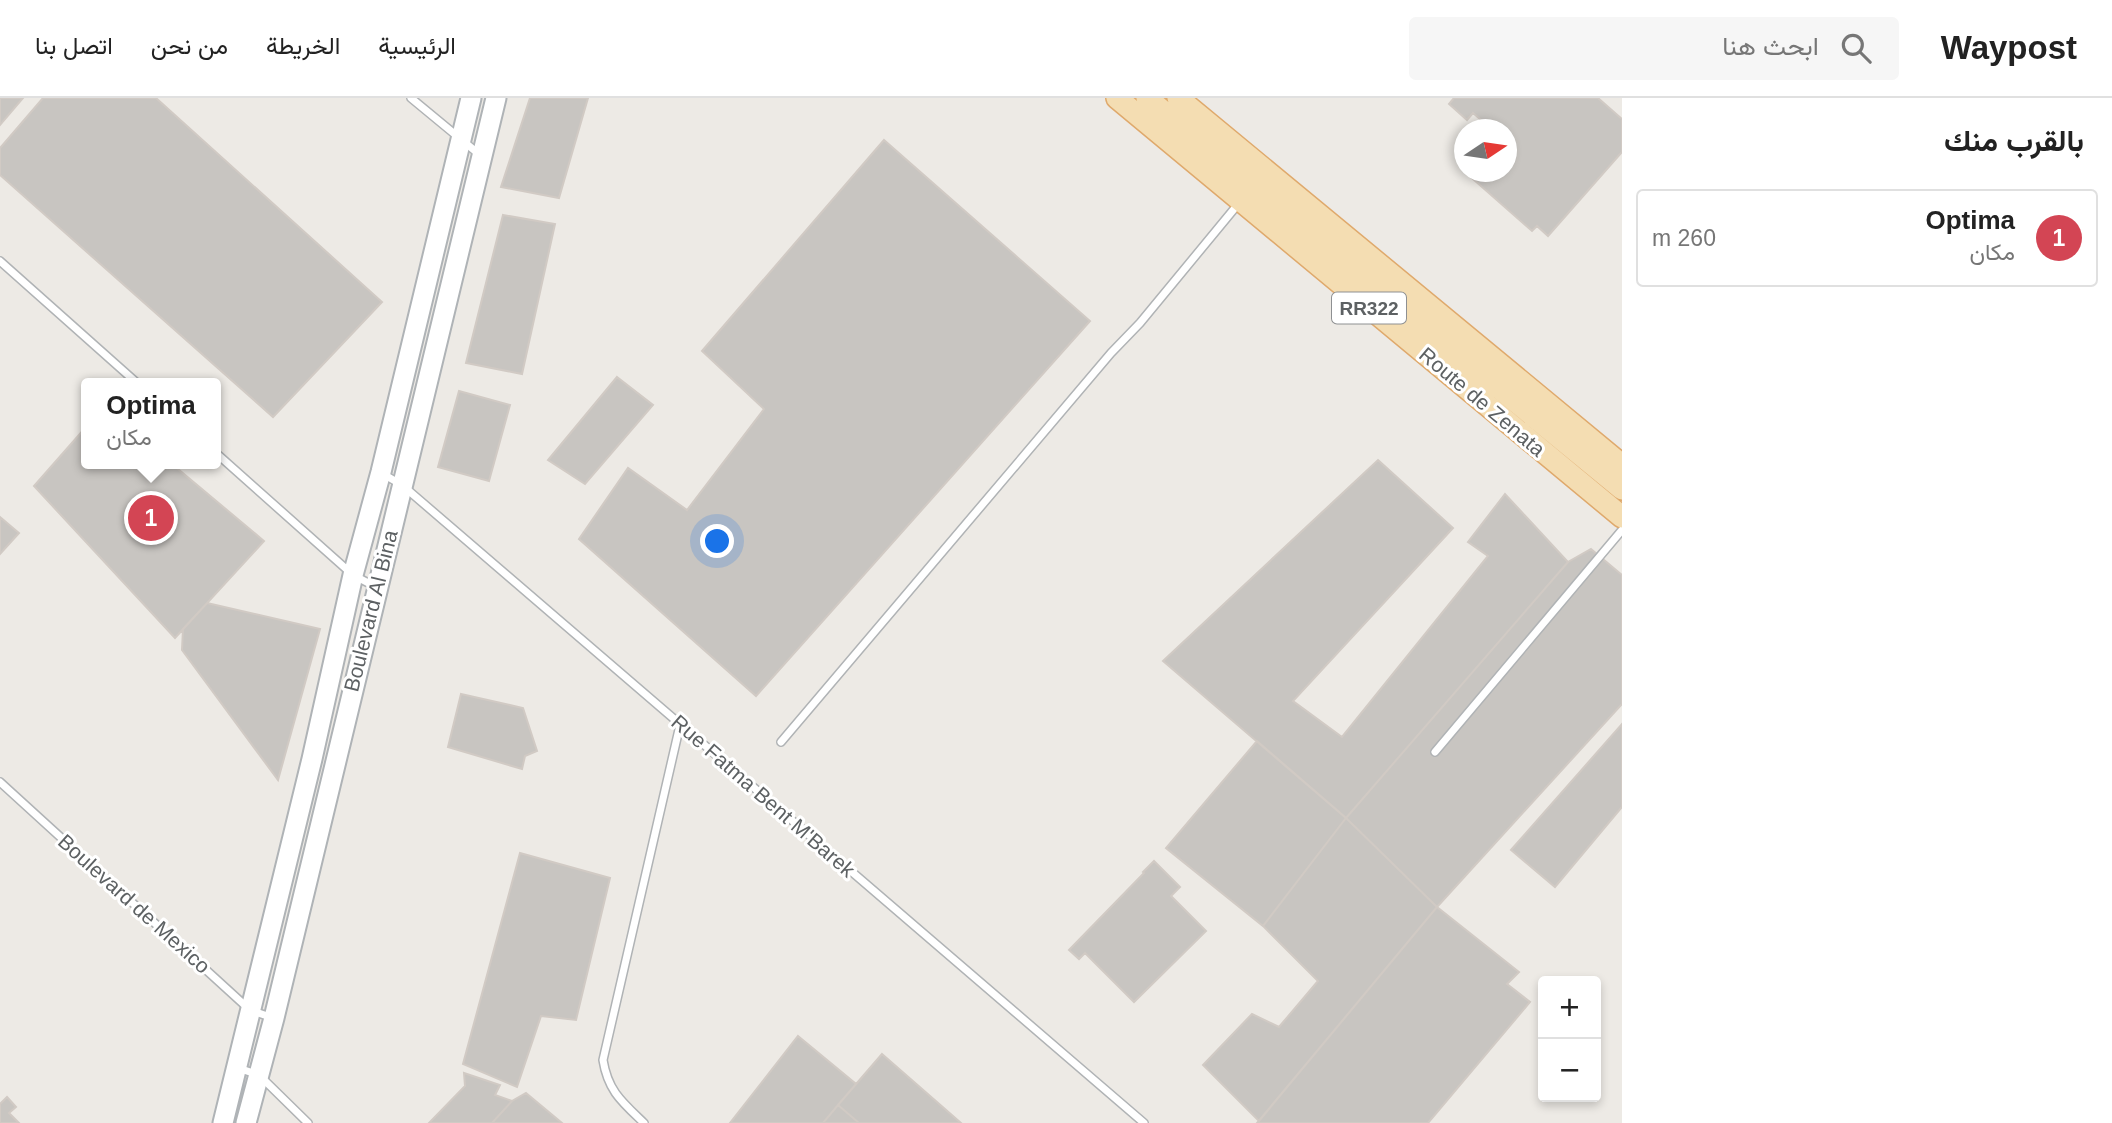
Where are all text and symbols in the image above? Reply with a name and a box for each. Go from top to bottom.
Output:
search box [1409,17,1899,80]
icon: search [1837,29,1875,67]
text: Waypost [1941,29,2077,66]
text: ابحث هنا [1722,31,1819,61]
text: اتصل بنا [35,32,113,59]
text: من نحن [151,32,228,59]
text: الخريطة [266,32,340,59]
text: الرئيسية [378,32,456,59]
north arrow [1454,119,1517,182]
text: بالقرب منك [1944,124,2084,157]
text: Optima [1925,205,2015,235]
text: 260 m [1652,225,1716,251]
text: 1 [2053,225,2065,251]
text: مكان [1969,239,2015,265]
road number: RR322 [1332,292,1406,324]
street label: Route de Zenata [1415,343,1550,461]
popup [81,378,221,469]
text: Optima [106,390,196,420]
text: مكان [106,424,152,450]
pin: 1 [128,492,174,544]
your location [700,524,734,558]
street label: Boulevard Al Bina [339,527,402,694]
street label: Rue Fatma Bent M'Barek [667,710,860,882]
street label: Boulevard de Mexico [54,829,215,978]
map controls [1538,976,1601,1102]
button: + [1538,976,1601,1039]
button: − [1538,1039,1601,1102]

